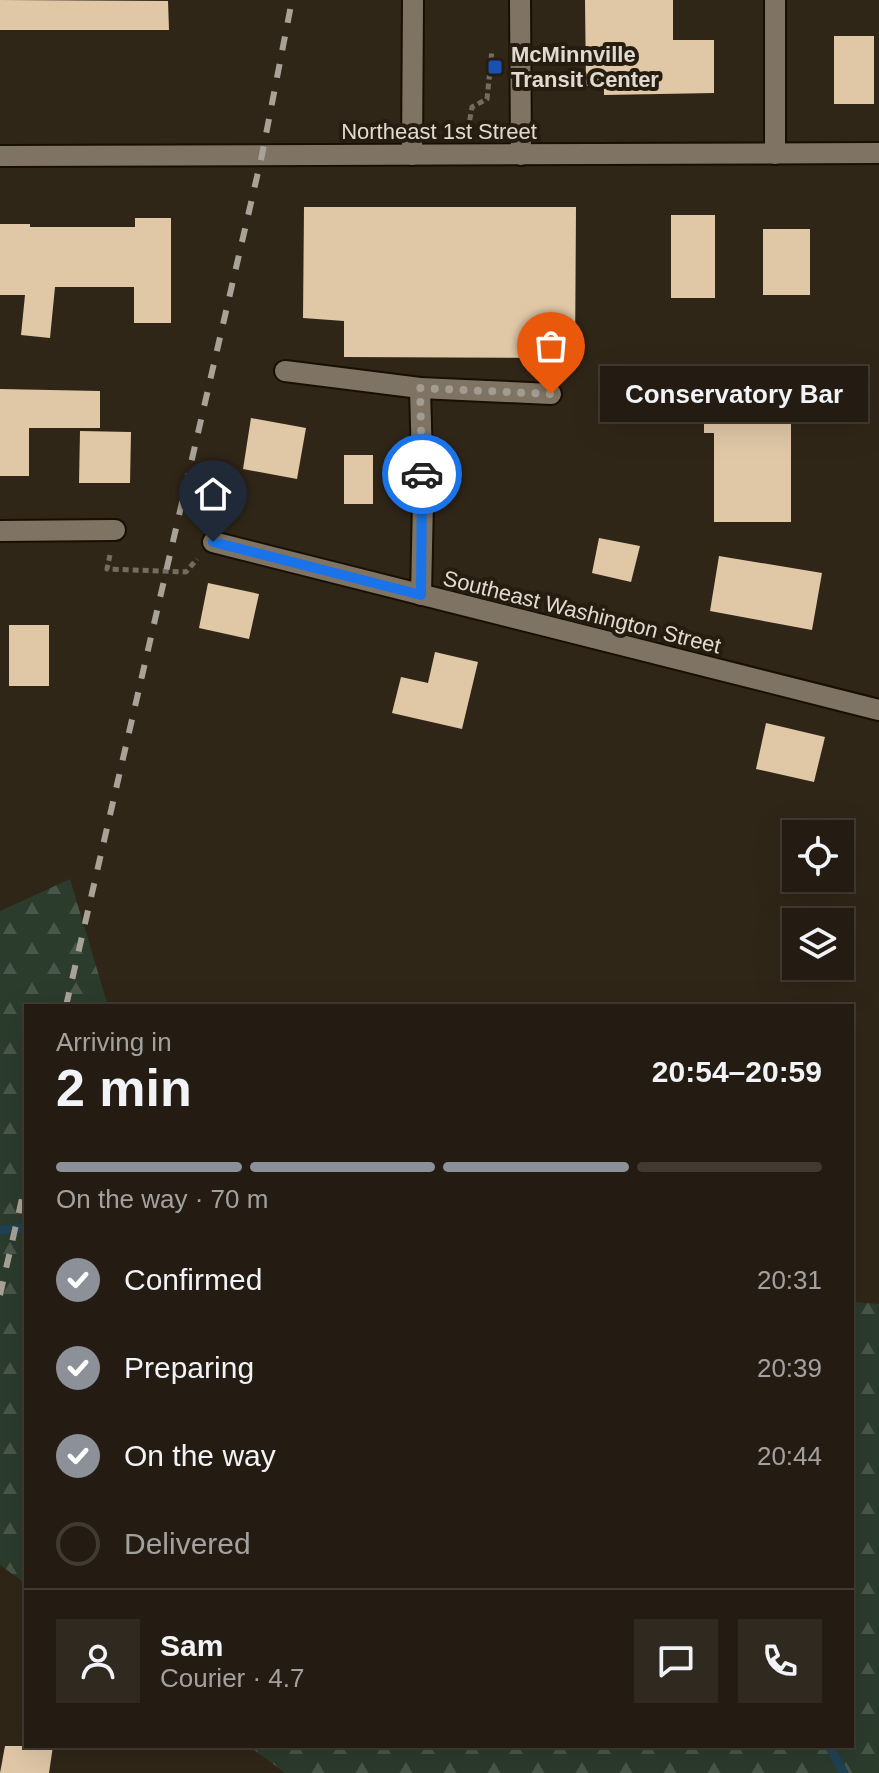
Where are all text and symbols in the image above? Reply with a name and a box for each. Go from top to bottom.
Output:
place label: McMinnville Transit Center [511,42,659,92]
marker: McMinnville Transit Center [486,58,504,76]
street label: Northeast 1st Street [341,119,537,144]
pin [517,312,585,394]
icon: bag [529,324,573,368]
callout: Conservatory Bar [599,366,867,422]
text: Conservatory Bar [625,379,843,409]
courier [382,434,462,514]
icon: car [400,452,444,496]
pin [179,460,247,542]
icon: home [191,472,235,516]
street label: Southeast Washington Street [441,565,723,659]
map controls [782,820,854,980]
button: locate [782,820,854,892]
button: layers [782,908,854,980]
text: Arriving in [56,1027,172,1057]
text: 20:54–20:59 [652,1055,822,1088]
text: 2 min [56,1059,192,1117]
text: On the way · 70 m [56,1184,268,1214]
icon: check [56,1258,100,1302]
text: Confirmed [124,1263,262,1296]
text: 20:31 [757,1265,822,1295]
icon: check [56,1346,100,1390]
text: Preparing [124,1351,254,1384]
text: 20:39 [757,1353,822,1383]
icon: check [56,1434,100,1478]
text: On the way [124,1439,276,1472]
text: 20:44 [757,1441,822,1471]
text: Delivered [124,1527,251,1560]
button: person [56,1619,140,1703]
button: chat [634,1619,718,1703]
button: phone [738,1619,822,1703]
text: Sam [160,1629,223,1662]
text: Courier · 4.7 [160,1663,305,1693]

